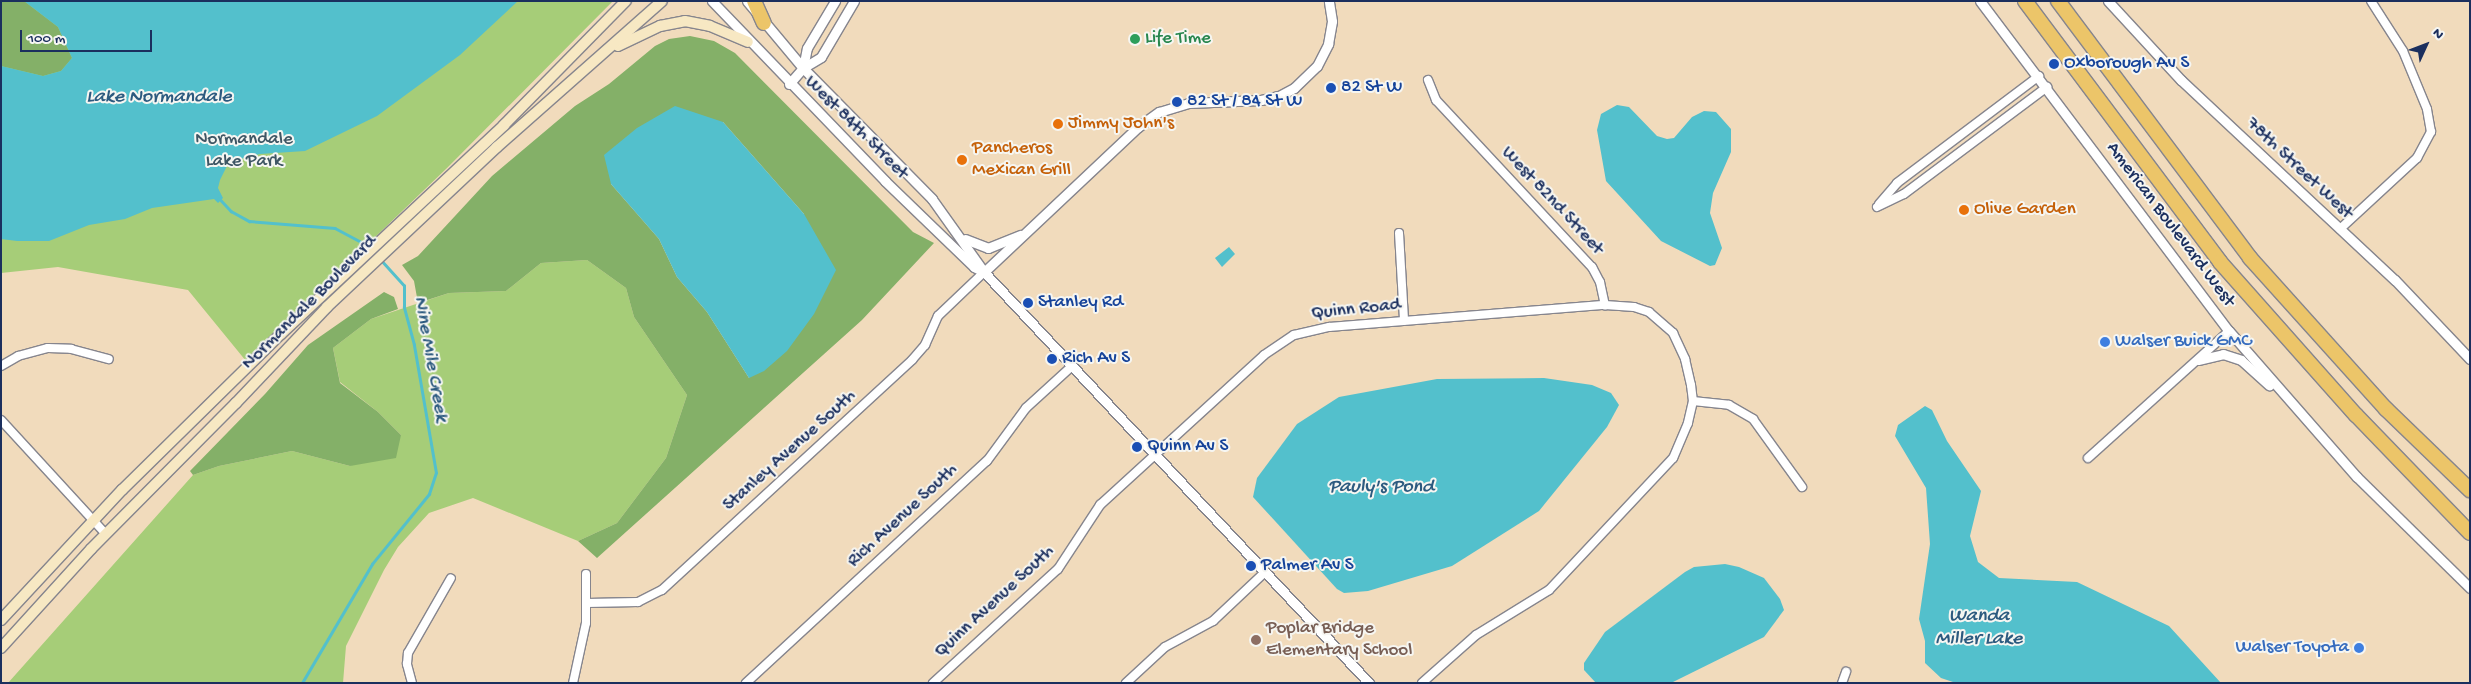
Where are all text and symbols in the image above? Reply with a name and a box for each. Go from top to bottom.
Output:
scale bar [22,20,155,52]
north arrow [2401,20,2451,70]
text: N [2428,25,2447,44]
place label: Life Time [1145,28,1211,50]
text: 100 m [28,30,65,48]
marker: Life Time [1129,33,1141,45]
place label: Oxborough Av S [2064,53,2189,75]
marker: Oxborough Av S [2048,58,2060,70]
street label: West 84th Street [799,71,913,185]
place label: 82 St W [1341,77,1402,99]
marker: 82 St W [1325,82,1337,94]
water label: Lake Normandale [86,85,232,109]
place label: 82 St / 84 St W [1187,91,1302,113]
marker: 82 St / 84 St W [1171,96,1183,108]
place label: Jimmy John's [1068,113,1174,135]
street label: 78th Street West [2241,113,2357,225]
marker: Jimmy John's [1052,118,1064,130]
park label: Normandale Lake Park [195,129,293,173]
place label: Pancheros Mexican Grill [972,138,1071,182]
street label: American Boulevard West [2101,138,2239,312]
street label: West 82nd Street [1496,142,1608,260]
marker: Pancheros Mexican Grill [956,154,968,166]
place label: Olive Garden [1974,199,2076,221]
marker: Olive Garden [1958,204,1970,216]
street label: Normandale Boulevard [238,231,382,375]
place label: Stanley Rd [1038,292,1123,314]
water label: Nine Mile Creek [407,294,453,424]
street label: Quinn Road [1310,294,1402,326]
marker: Stanley Rd [1022,297,1034,309]
place label: Walser Buick GMC [2115,331,2252,353]
marker: Walser Buick GMC [2099,336,2111,348]
place label: Rich Av S [1062,348,1130,370]
marker: Rich Av S [1046,353,1058,365]
street label: Stanley Avenue South [719,385,861,517]
place label: Quinn Av S [1147,436,1228,458]
marker: Quinn Av S [1131,441,1143,453]
street label: Rich Avenue South [843,459,963,573]
water label: Pauly's Pond [1328,475,1434,499]
street label: Quinn Avenue South [930,541,1060,663]
place label: Palmer Av S [1261,555,1354,577]
marker: Palmer Av S [1245,560,1257,572]
water label: Wanda Miller Lake [1936,605,2022,652]
place label: Poplar Bridge Elementary School [1266,618,1412,662]
marker: Poplar Bridge Elementary School [1250,634,1262,646]
place label: Walser Toyota [2235,637,2349,659]
marker: Walser Toyota [2353,642,2365,654]

